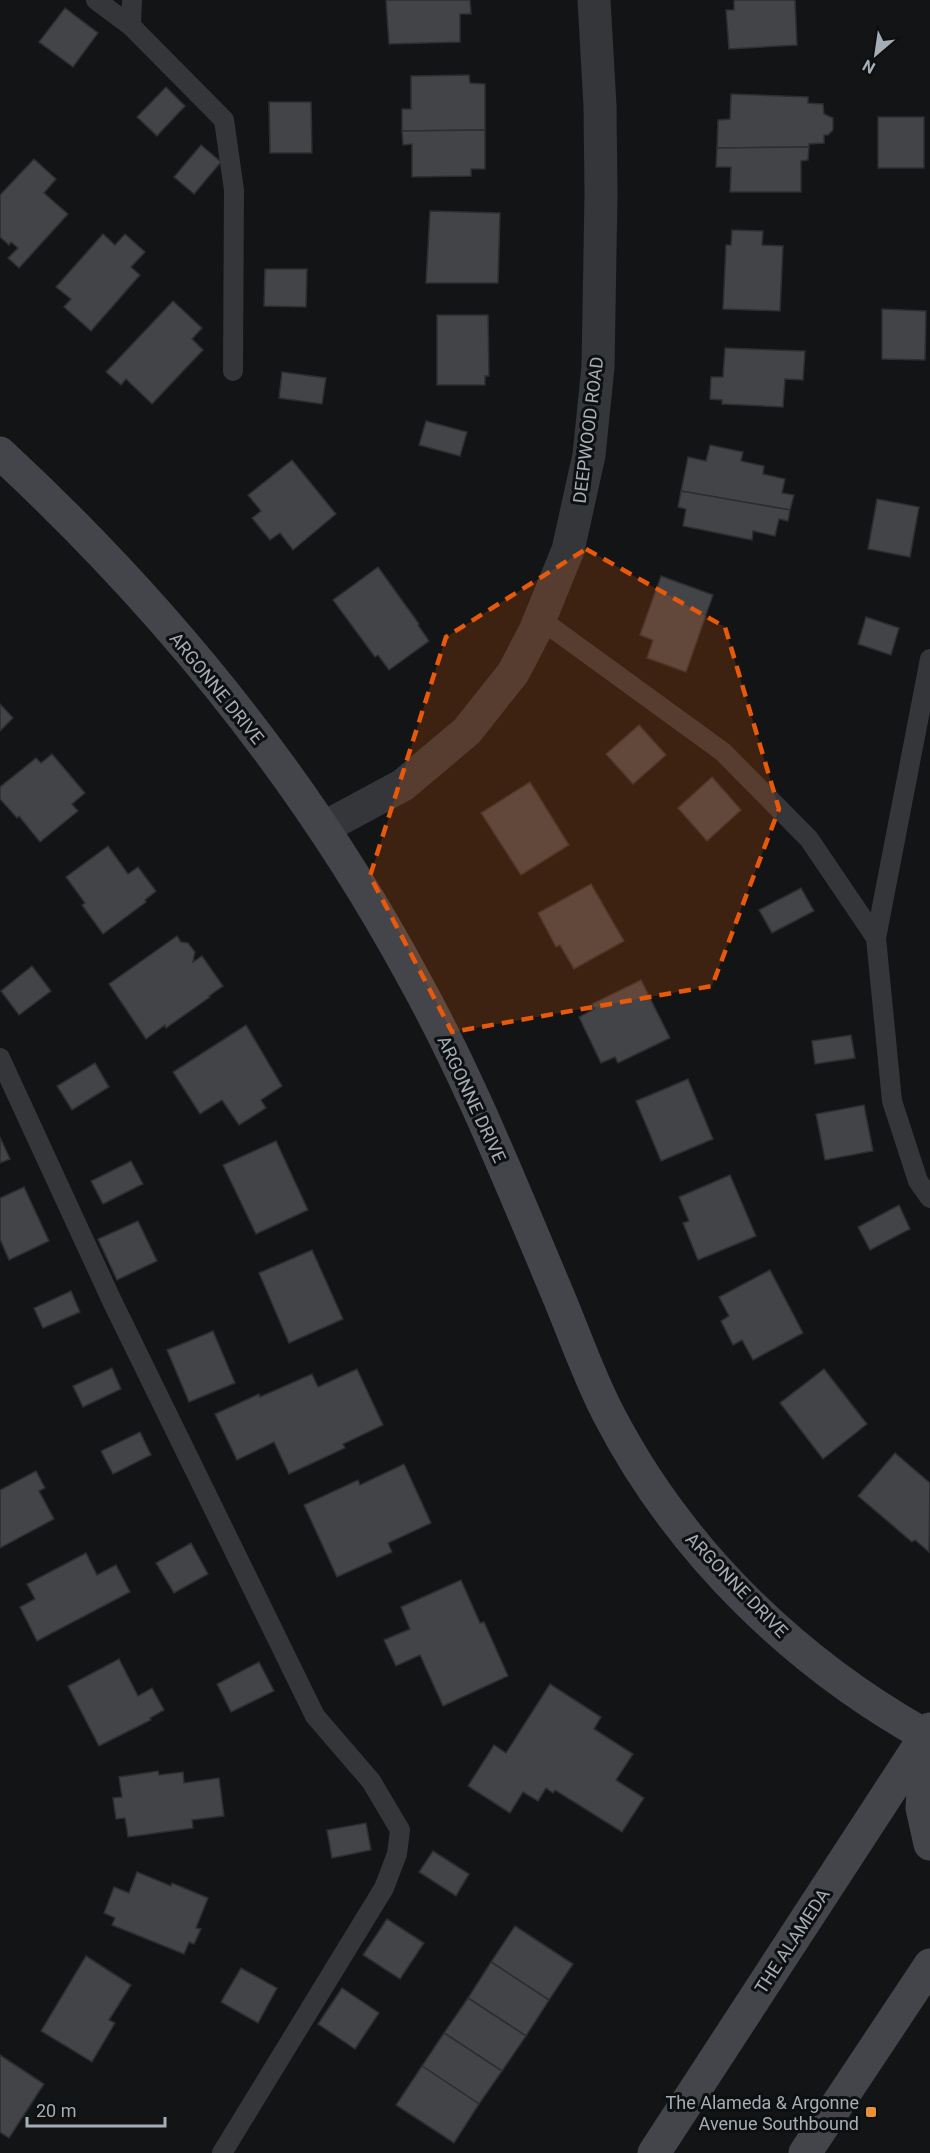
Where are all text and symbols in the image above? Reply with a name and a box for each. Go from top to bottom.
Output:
north arrow [846,24,906,84]
text: N [859,56,879,78]
street label: DEEPWOOD ROAD [569,356,607,504]
street label: ARGONNE DRIVE [166,628,268,748]
street label: ARGONNE DRIVE [433,1032,511,1166]
street label: ARGONNE DRIVE [682,1528,792,1642]
street label: THE ALAMEDA [750,1884,834,1997]
scale bar [27,2090,165,2128]
place label: The Alameda & Argonne Avenue Southbound [666,2092,859,2134]
text: 20 m [36,2100,76,2121]
marker: The Alameda & Argonne Avenue Southbound [864,2105,878,2119]

